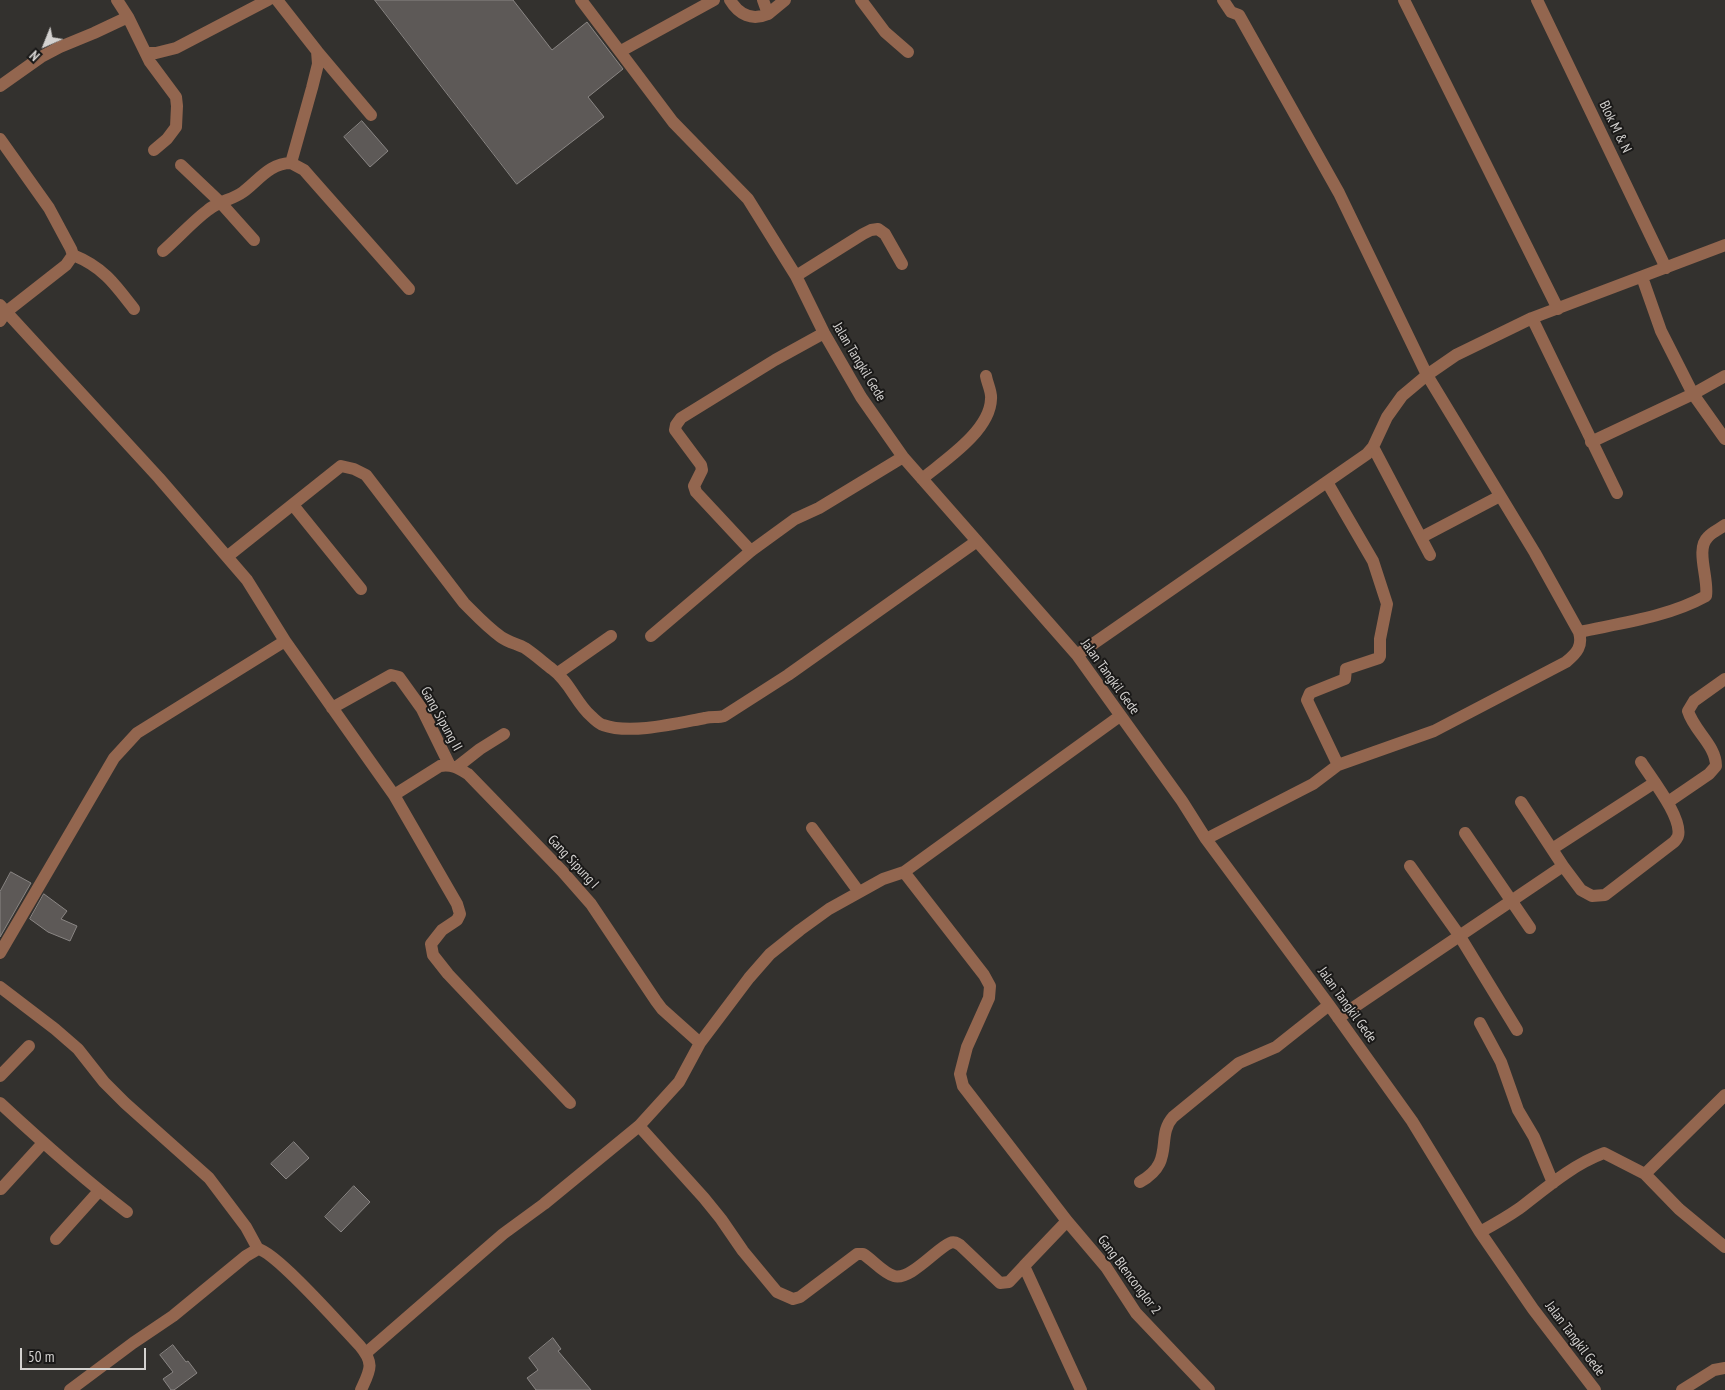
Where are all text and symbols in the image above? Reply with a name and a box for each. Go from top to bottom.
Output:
north arrow [20,20,70,70]
text: N [26,47,44,65]
street label: Blok M & N [1595,98,1635,156]
street label: Jalan Tangkil Gede [829,320,889,404]
street label: Jalan Tangkil Gede [1077,636,1143,718]
street label: Gang Sipung II [417,684,465,754]
street label: Gang Sipung I [544,832,602,892]
street label: Jalan Tangkil Gede [1314,964,1380,1046]
street label: Gang Blenconglor 2 [1094,1232,1164,1318]
street label: Jalan Tangkil Gede [1542,1298,1608,1380]
scale bar [22,1338,149,1370]
text: 50 m [28,1347,54,1366]

